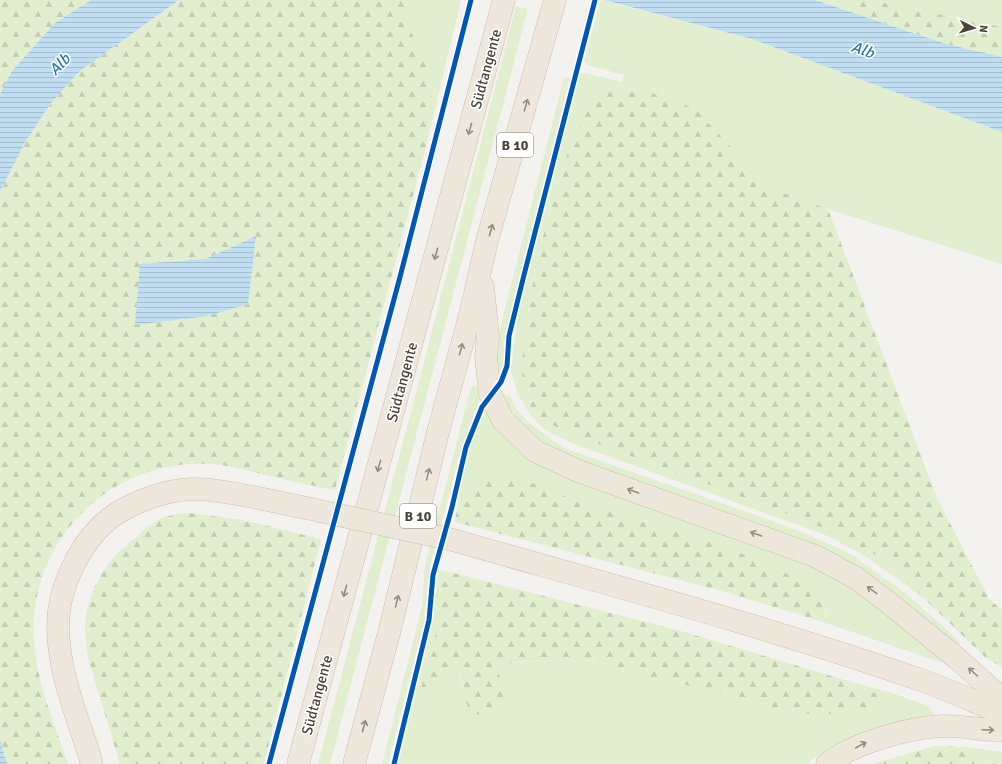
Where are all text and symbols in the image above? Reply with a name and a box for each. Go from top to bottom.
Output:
north arrow [954,8,994,48]
text: N [977,24,990,33]
street label: Südtangente [467,27,505,111]
water label: Alb [849,37,878,64]
water label: Alb [45,48,76,80]
one-way arrow [523,99,531,112]
one-way arrow [465,122,473,135]
road number: B 10 [497,133,533,157]
one-way arrow [488,224,495,237]
one-way arrow [432,248,439,261]
street label: Südtangente [383,340,421,424]
one-way arrow [458,342,465,355]
one-way arrow [375,459,382,472]
one-way arrow [424,468,432,481]
one-way arrow [628,486,640,494]
road number: B 10 [400,504,436,528]
one-way arrow [750,530,762,538]
one-way arrow [341,585,348,598]
one-way arrow [867,586,878,595]
one-way arrow [394,594,401,607]
street label: Südtangente [298,653,336,737]
one-way arrow [968,668,978,677]
one-way arrow [361,720,368,733]
one-way arrow [981,726,994,734]
one-way arrow [855,741,867,748]

